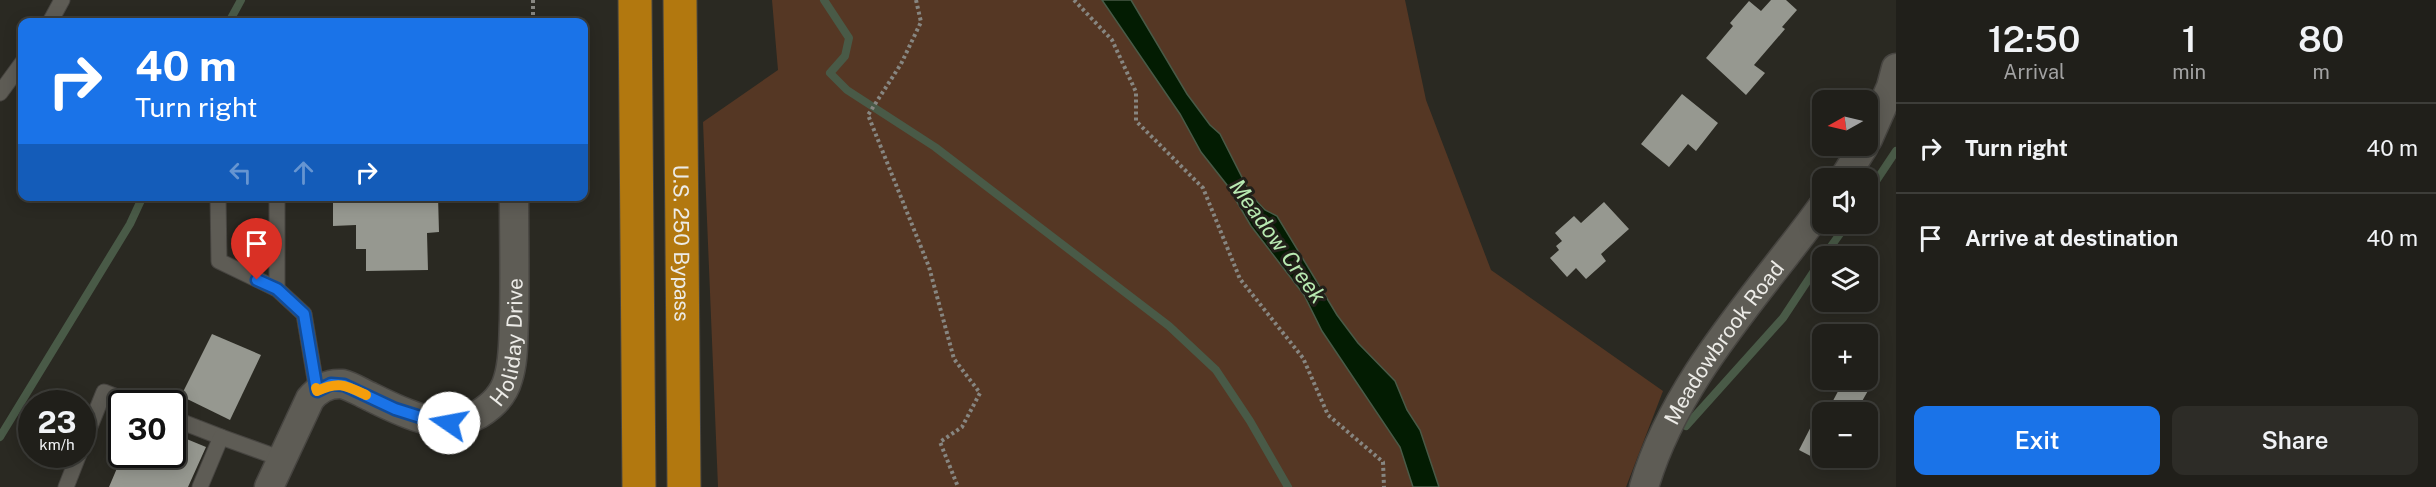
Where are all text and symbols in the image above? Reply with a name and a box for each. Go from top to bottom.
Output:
text: 12:50 [1988,18,2080,60]
text: 1 [2182,18,2197,60]
text: 80 [2298,18,2344,60]
text: 40 m [135,41,237,90]
icon: right [36,42,114,120]
text: Arrival [2003,60,2065,84]
text: min [2172,60,2206,84]
text: m [2312,60,2330,84]
north arrow [1812,90,1878,156]
map controls [1812,90,1878,468]
text: Turn right [135,91,258,123]
icon: right [1914,132,1947,165]
text: Turn right [1965,135,2068,161]
text: 40 m [2366,135,2418,161]
icon: left [224,156,257,189]
icon: ahead [287,156,320,189]
icon: right [350,156,383,189]
street label: U.S. 250 Bypass [669,164,695,322]
button: sound [1812,168,1878,234]
water label: Meadow Creek [1224,174,1332,308]
pin [231,218,282,280]
icon: arrive [1914,222,1947,255]
text: Arrive at destination [1965,225,2178,251]
text: 40 m [2366,225,2418,251]
icon: arrive [240,227,273,260]
button: layers [1812,246,1878,312]
street label: Meadowbrook Road [1658,256,1789,429]
street label: Holiday Drive [484,278,527,411]
button: + [1812,324,1878,390]
speed limit sign: 30 [108,390,186,468]
position arrow [417,391,481,455]
button: − [1812,402,1878,468]
text: 23 [37,404,77,440]
button: Exit [1914,406,2160,475]
button: Share [2172,406,2418,475]
text: km/h [39,436,75,453]

